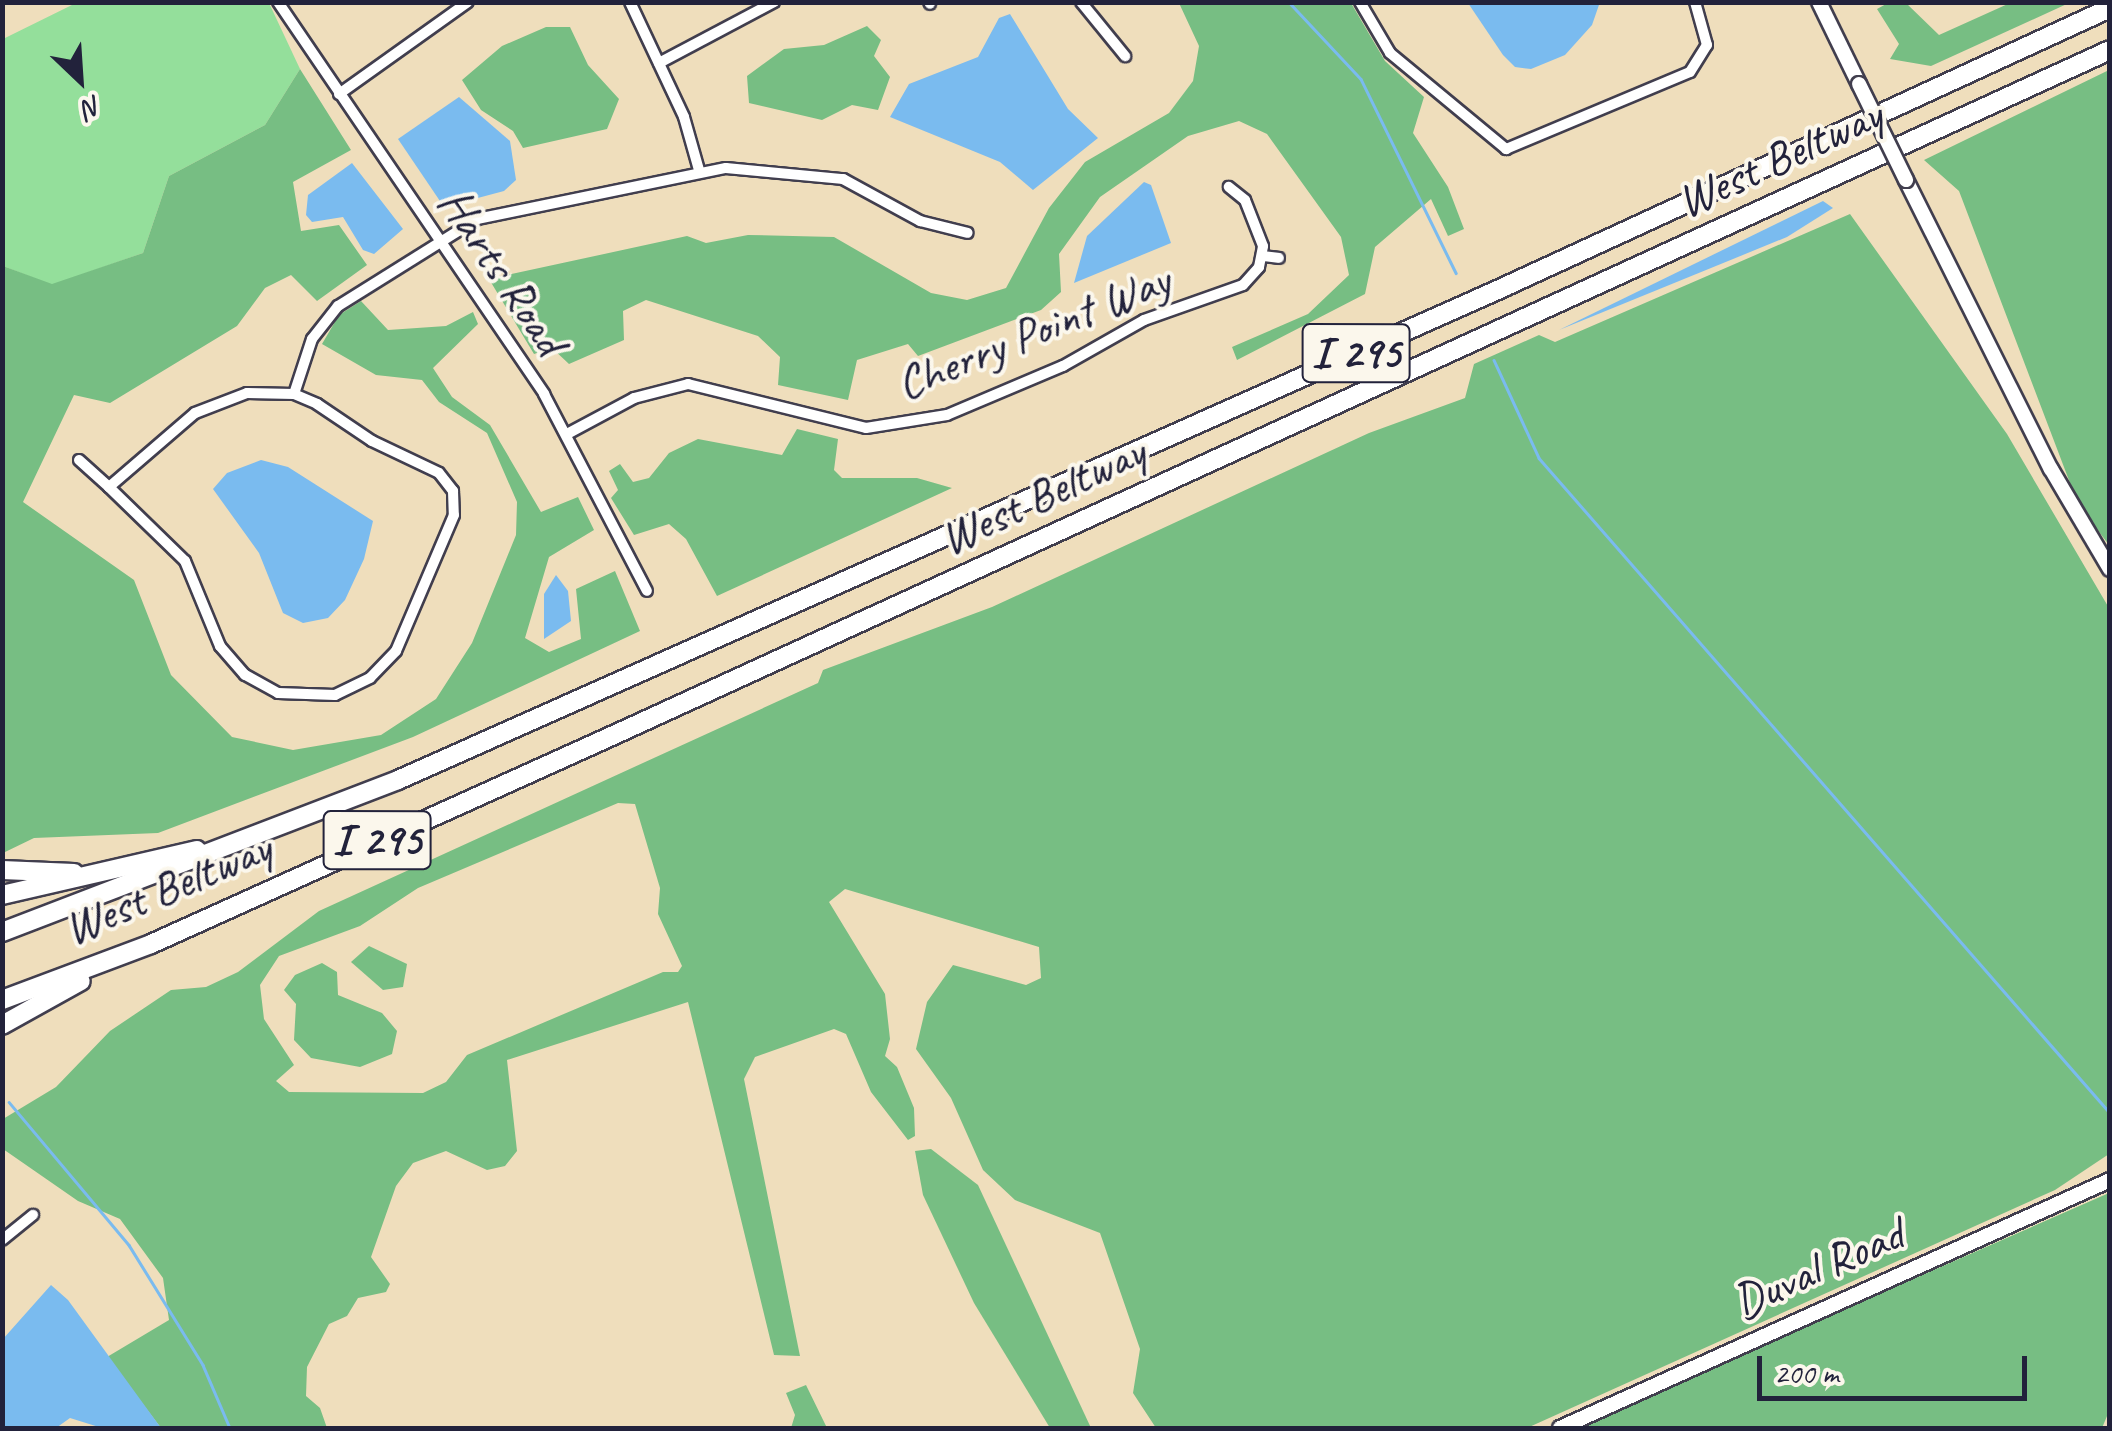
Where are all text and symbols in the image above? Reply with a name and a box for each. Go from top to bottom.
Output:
north arrow [30,30,130,130]
street label: West Beltway [1667,85,1891,231]
text: N [78,88,108,127]
street label: Harts Road [425,176,579,366]
street label: Cherry Point Way [888,251,1178,413]
road number: I 295 [1301,313,1411,393]
street label: West Beltway [930,422,1154,568]
road number: I 295 [322,800,432,880]
street label: West Beltway [54,819,280,957]
street label: Duval Road [1724,1205,1912,1331]
scale bar [1762,1336,2032,1398]
text: 200 m [1774,1354,1839,1392]

